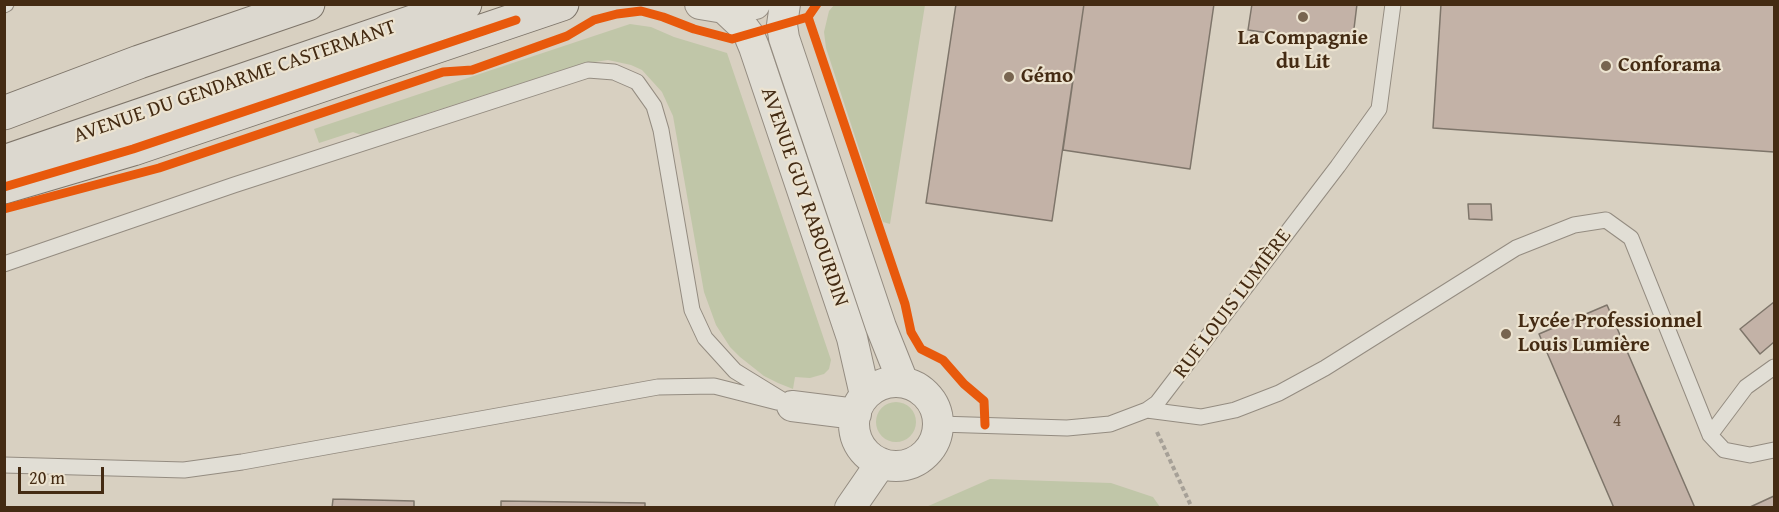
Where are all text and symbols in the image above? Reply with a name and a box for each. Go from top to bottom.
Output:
marker: La Compagnie du Lit [1296,10,1310,24]
street label: AVENUE DU GENDARME CASTERMANT [70,15,400,149]
place label: La Compagnie du Lit [1238,26,1368,76]
place label: Conforama [1618,53,1721,79]
marker: Conforama [1599,59,1613,73]
place label: Gémo [1021,64,1073,90]
marker: Gémo [1002,70,1016,84]
street label: AVENUE GUY RABOURDIN [755,84,853,310]
street label: RUE LOUIS LUMIÈRE [1169,224,1297,384]
place label: Lycée Professionnel Louis Lumière [1518,309,1702,359]
marker: Lycée Professionnel Louis Lumière [1499,327,1513,341]
house number: 4 [1613,410,1621,432]
scale bar [21,455,106,493]
text: 20 m [29,464,65,491]

